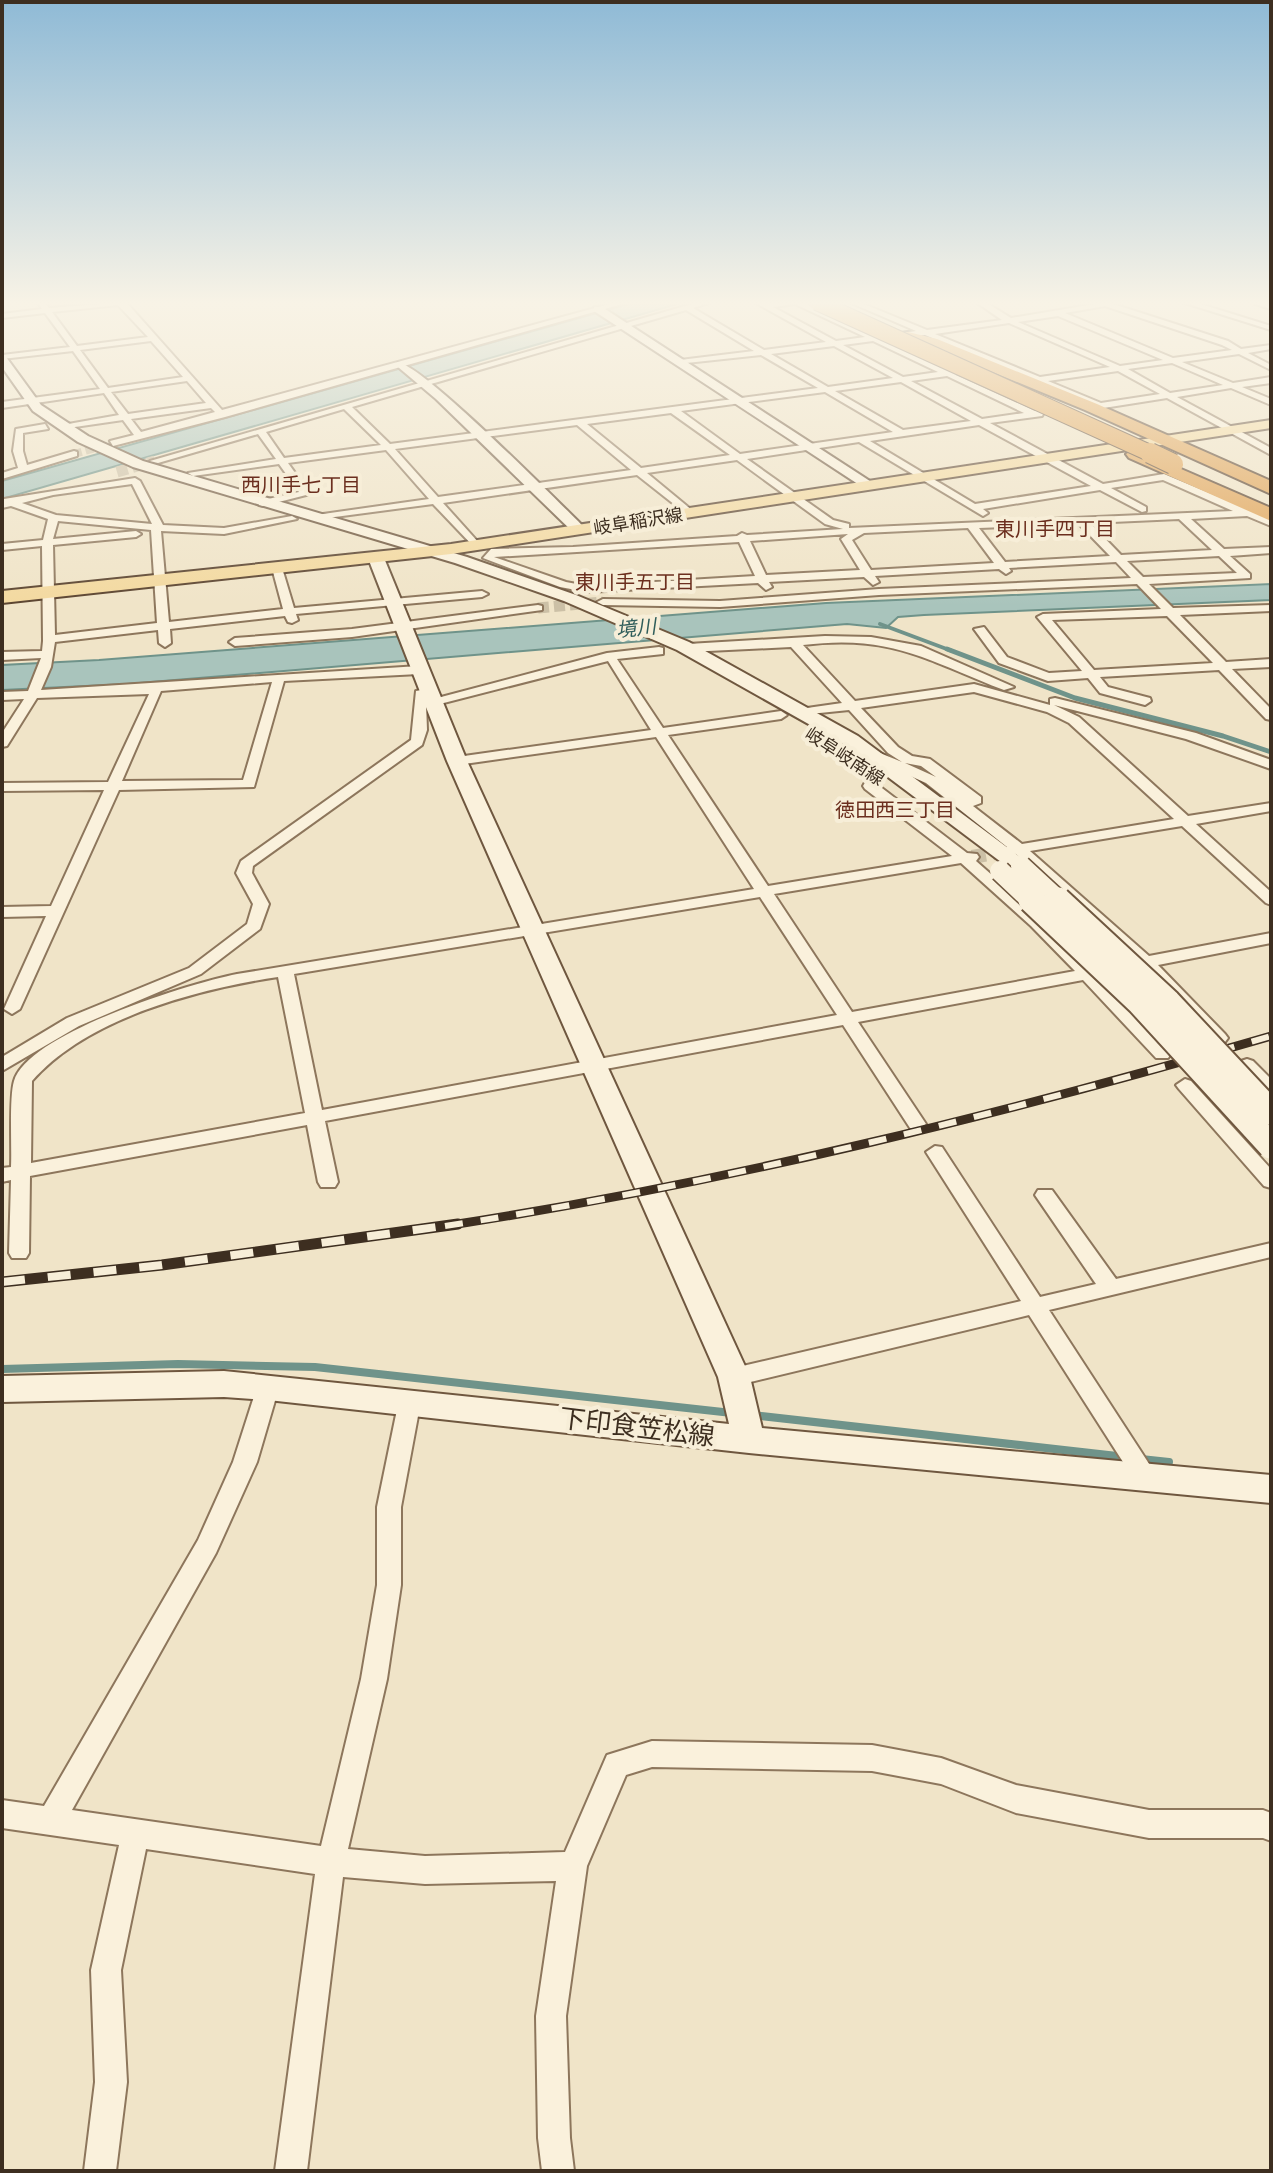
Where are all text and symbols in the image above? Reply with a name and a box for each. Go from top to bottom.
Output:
district label: 西川手七丁目 [241,473,361,497]
street label: 岐阜稲沢線 [592,504,684,538]
district label: 東川手四丁目 [995,517,1115,541]
district label: 東川手五丁目 [575,570,695,594]
water label: 境川 [615,614,659,642]
street label: 岐阜岐南線 [802,723,888,789]
district label: 徳田西三丁目 [835,798,955,822]
street label: 下印食笠松線 [558,1403,716,1451]

